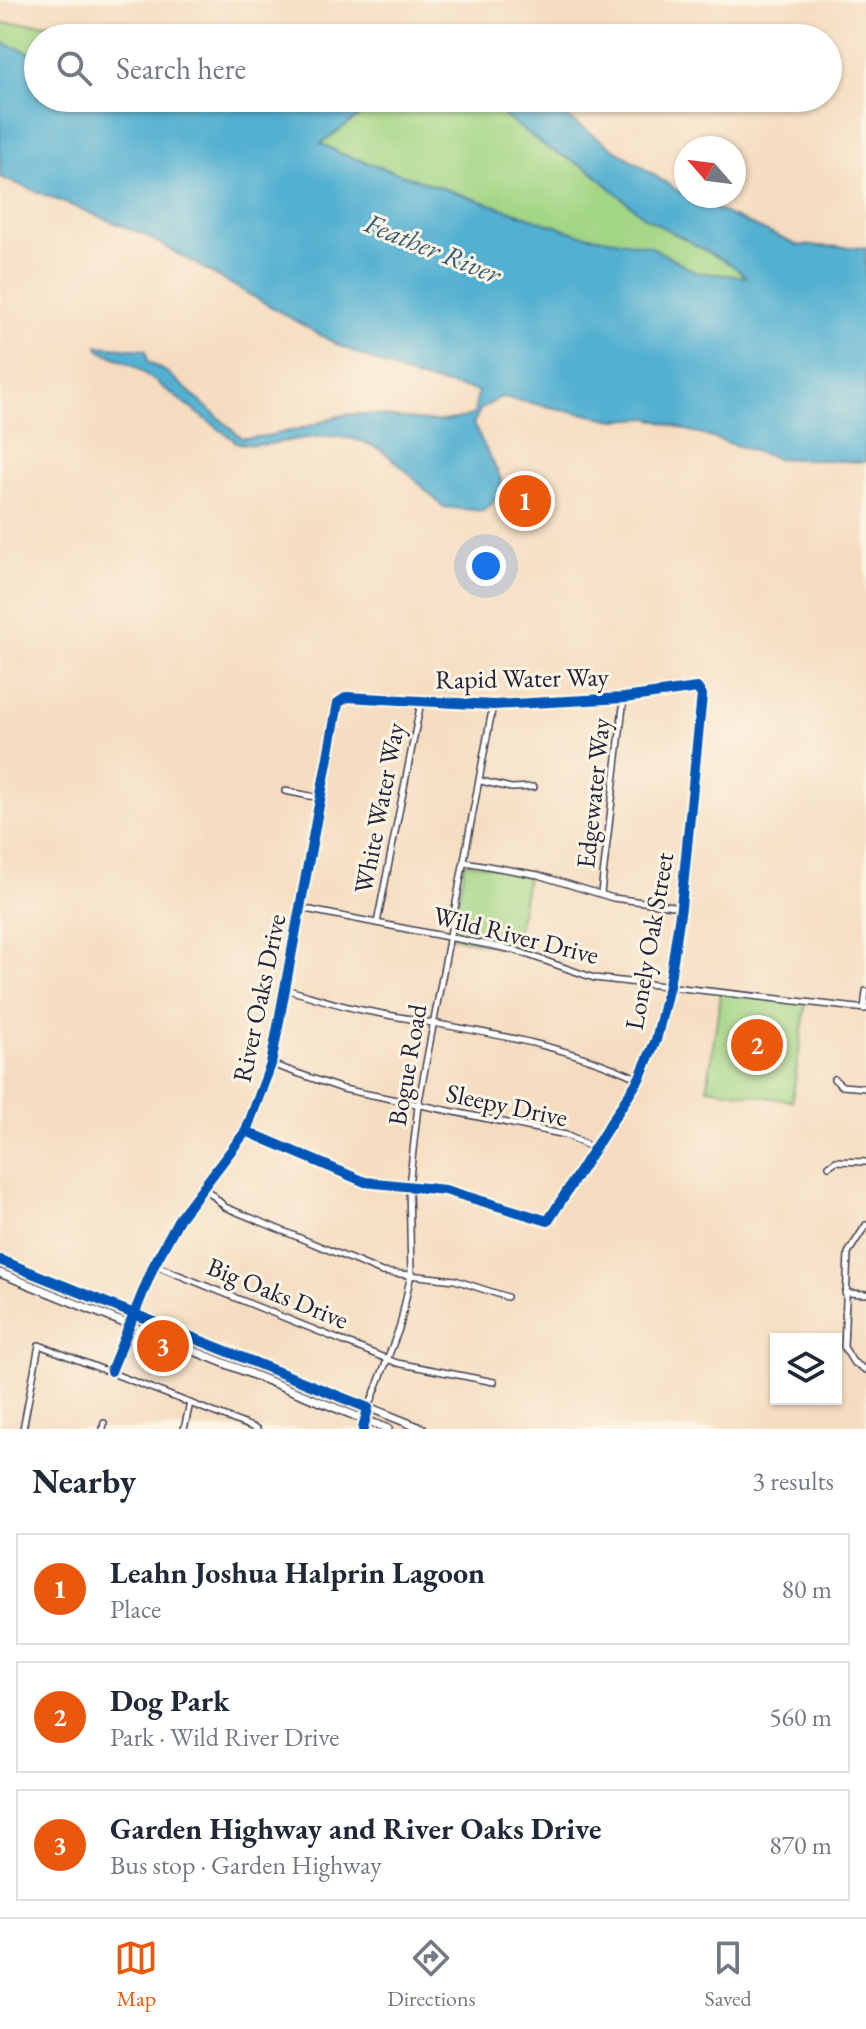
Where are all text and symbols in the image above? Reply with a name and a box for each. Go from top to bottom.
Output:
search box [24,24,842,112]
icon: search [52,46,96,90]
text: Search here [116,49,246,88]
north arrow [674,136,746,208]
water label: Feather River [359,204,508,292]
pin: 1 [499,471,551,531]
your location [466,546,506,586]
street label: Rapid Water Way [435,659,610,697]
street label: Edgewater Way [568,715,618,870]
street label: White Water Way [346,719,412,896]
street label: Lonely Oak Street [617,850,681,1032]
street label: Wild River Drive [430,898,602,972]
street label: River Oaks Drive [225,911,293,1085]
street label: Bogue Road [380,1001,435,1128]
pin: 2 [731,1015,783,1075]
street label: Sleepy Drive [443,1076,571,1134]
street label: Big Oaks Drive [202,1249,354,1337]
pin: 3 [137,1316,189,1376]
map controls [770,1333,842,1405]
button: layers [770,1333,842,1405]
text: Nearby [32,1459,136,1503]
text: 3 results [753,1464,834,1498]
text: Leahn Joshua Halprin Lagoon [110,1553,485,1592]
text: 1 [53,1572,67,1606]
text: 80 m [782,1572,832,1606]
text: Place [110,1592,161,1626]
text: Dog Park [110,1681,230,1720]
text: 2 [53,1700,67,1734]
text: 560 m [769,1700,832,1734]
text: Park · Wild River Drive [110,1720,339,1754]
text: Garden Highway and River Oaks Drive [110,1809,602,1848]
text: 3 [53,1828,67,1862]
text: 870 m [769,1828,832,1862]
text: Bus stop · Garden Highway [110,1848,382,1882]
tab: Map [114,1936,158,2013]
tab: Directions [387,1936,476,2013]
tab: Saved [704,1936,752,2013]

